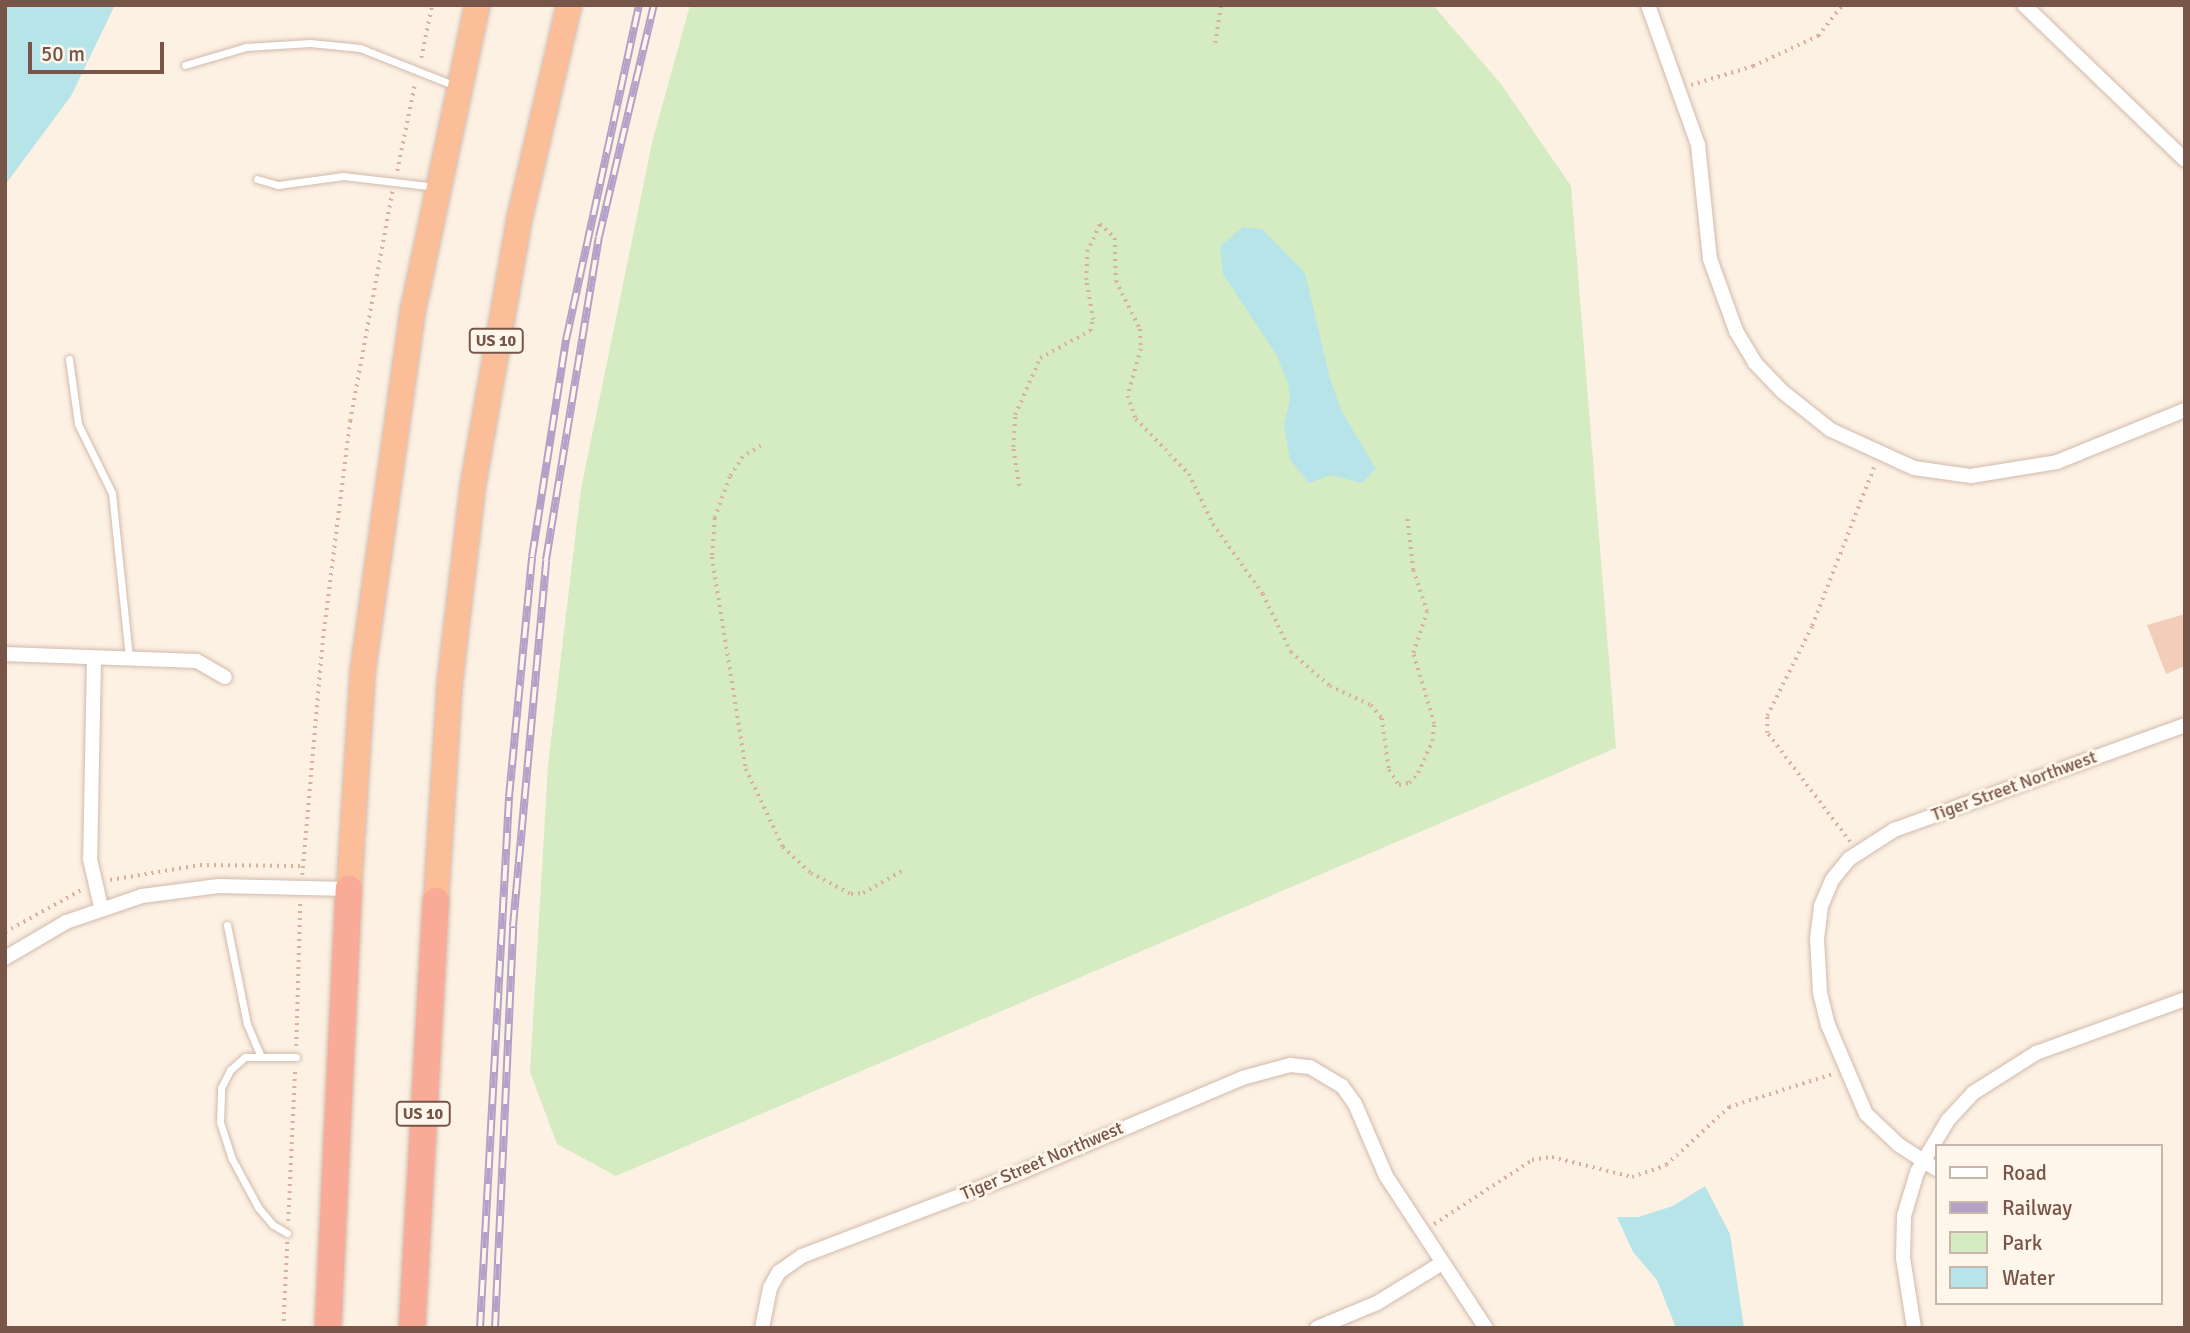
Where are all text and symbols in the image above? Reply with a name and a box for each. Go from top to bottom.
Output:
scale bar [32,28,168,72]
text: 50 m [41,41,85,67]
road number: US 10 [468,328,524,354]
street label: Tiger Street Northwest [1929,746,2099,826]
road number: US 10 [395,1102,451,1126]
street label: Tiger Street Northwest [958,1117,1126,1205]
legend [1934,1144,2162,1305]
text: Road [2002,1160,2047,1186]
text: Railway [2002,1195,2072,1221]
text: Park [2002,1230,2042,1256]
text: Water [2002,1265,2055,1291]

